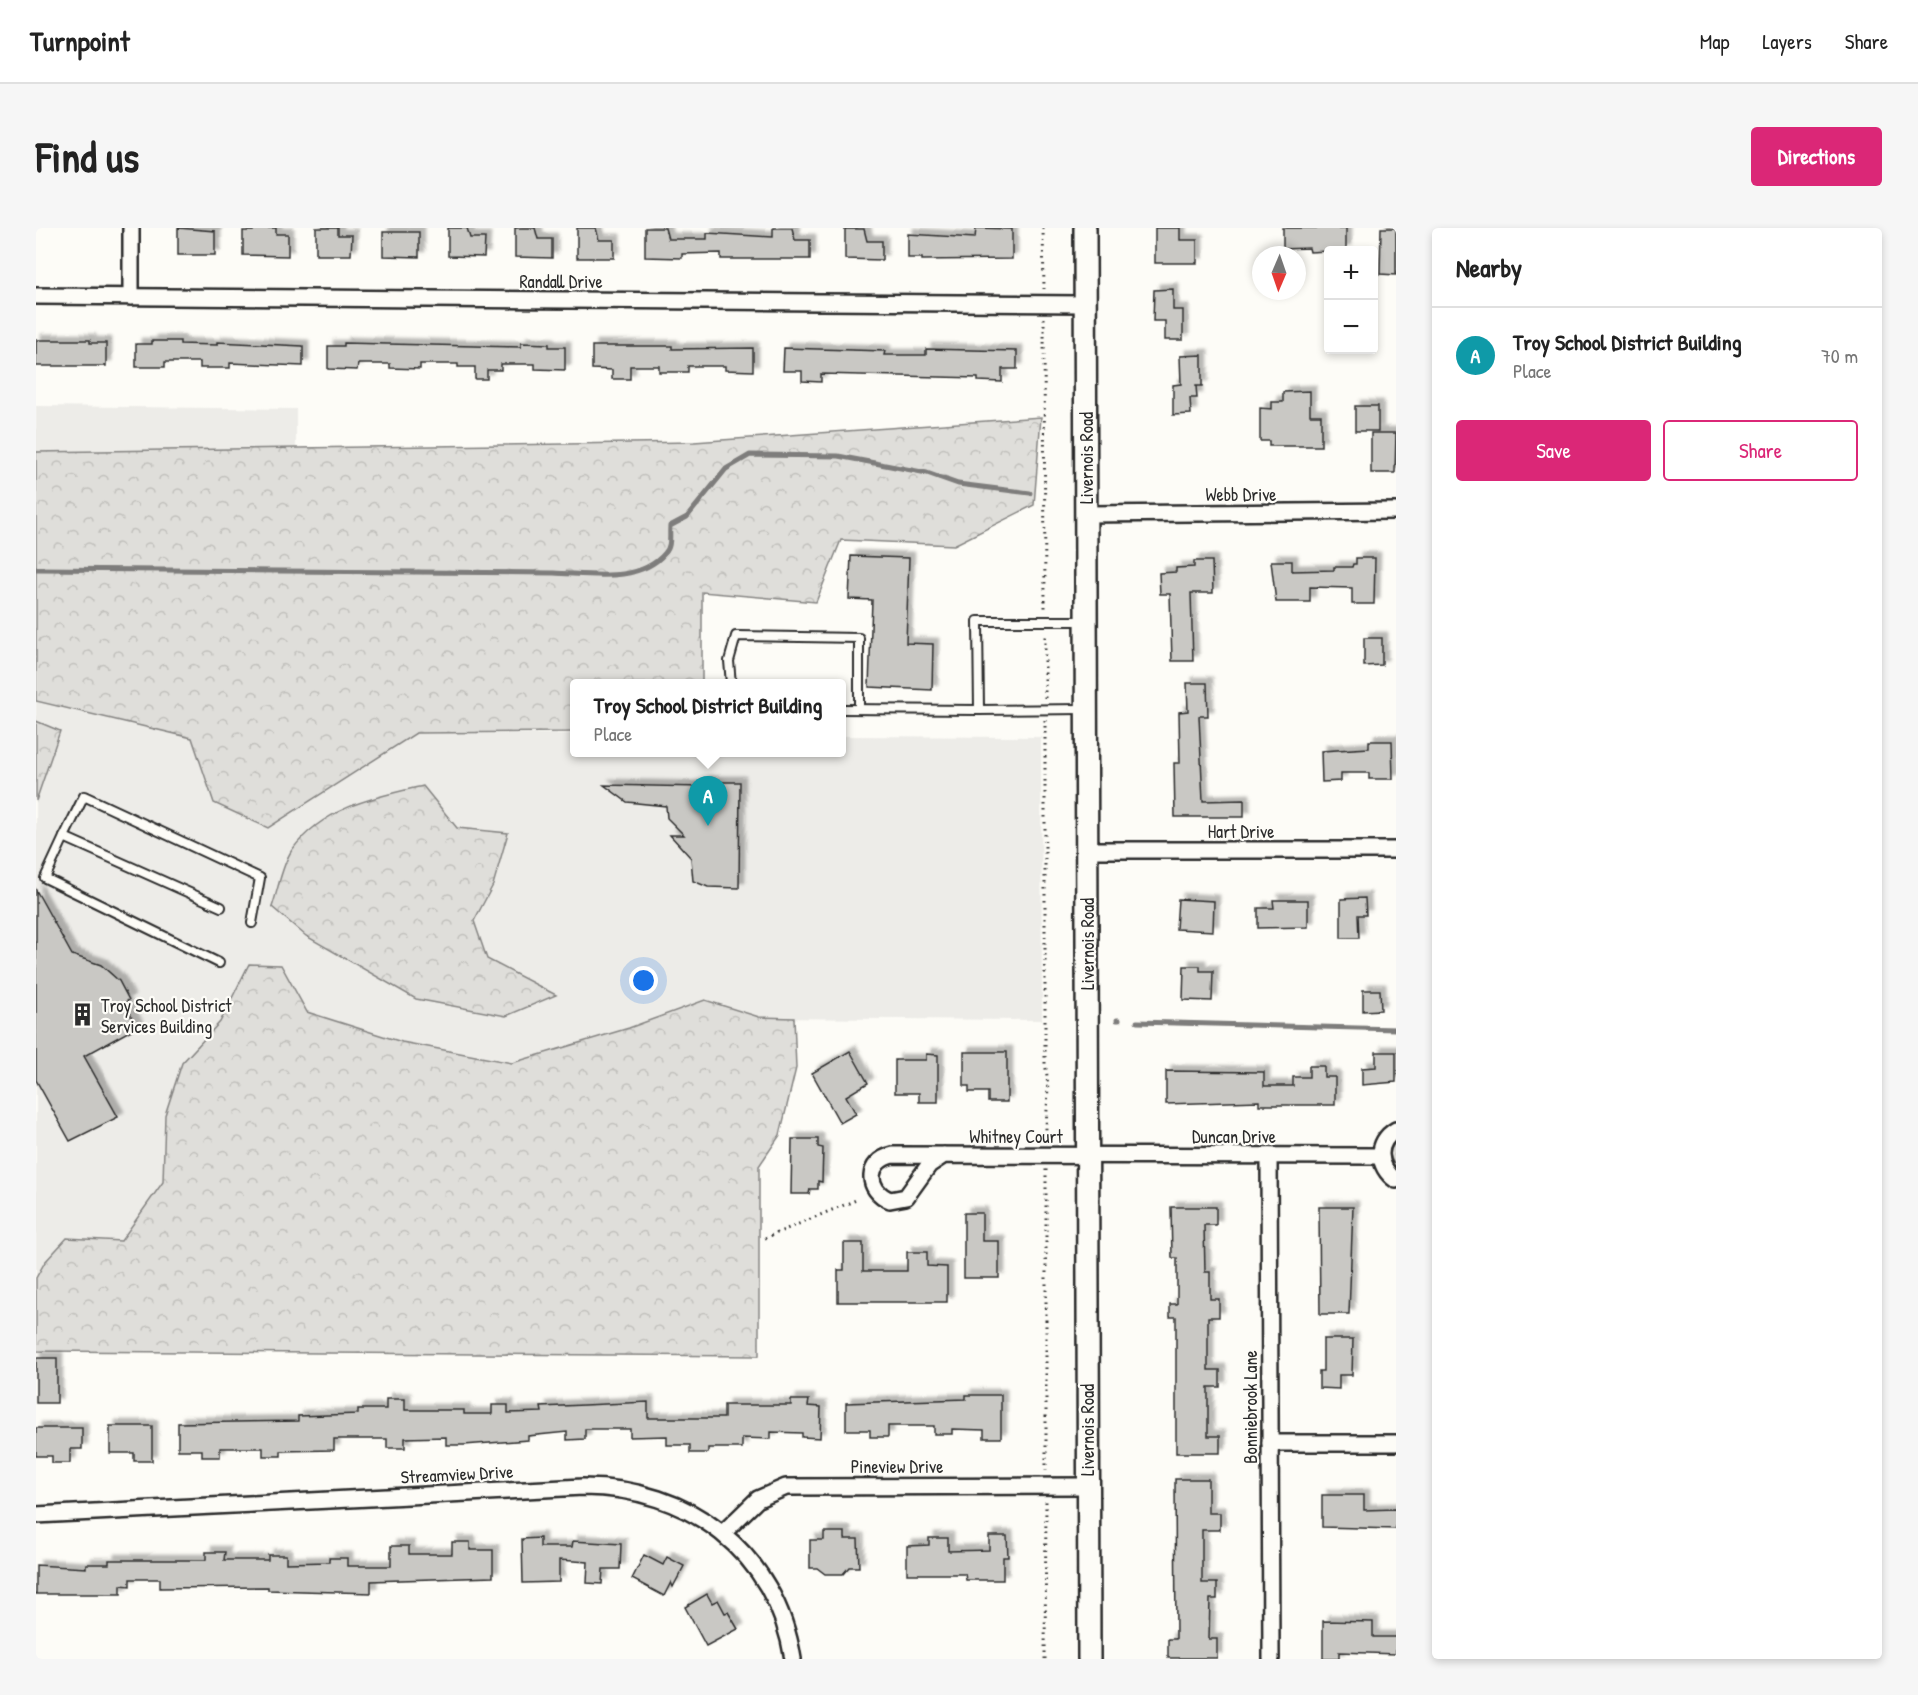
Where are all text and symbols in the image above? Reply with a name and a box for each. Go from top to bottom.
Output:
text: Turnpoint [30,22,130,60]
text: Map [1700,27,1729,56]
text: Layers [1762,27,1812,56]
text: Share [1845,27,1888,56]
button: Directions [1751,127,1882,186]
text: Find us [36,128,139,185]
north arrow [1252,246,1306,300]
map controls [1324,246,1378,354]
button: + [1324,246,1378,300]
text: Nearby [1456,250,1522,285]
street label: Randall Drive [519,269,603,294]
button: − [1324,300,1378,354]
text: Troy School District Building [1513,327,1741,357]
text: A [1471,342,1480,369]
text: 70 m [1821,342,1858,369]
text: Place [1513,357,1552,384]
street label: Livernois Road [1074,412,1099,504]
button: Save [1456,420,1651,481]
button: Share [1663,420,1858,481]
street label: Webb Drive [1205,482,1277,507]
popup [570,679,846,757]
text: Troy School District Building [594,690,822,720]
text: Place [594,720,632,747]
pin: A [688,776,728,826]
street label: Hart Drive [1208,819,1274,844]
street label: Livernois Road [1075,898,1100,990]
your location [629,966,658,995]
place label: Troy School District Services Building [101,993,232,1039]
building icon: Troy School District Services Building [70,1002,96,1028]
street label: Whitney Court [969,1124,1063,1149]
street label: Duncan Drive [1192,1124,1276,1149]
street label: Bonniebrook Lane [1238,1350,1263,1464]
street label: Livernois Road [1075,1384,1100,1476]
street label: Pineview Drive [851,1454,943,1479]
street label: Streamview Drive [400,1459,514,1489]

